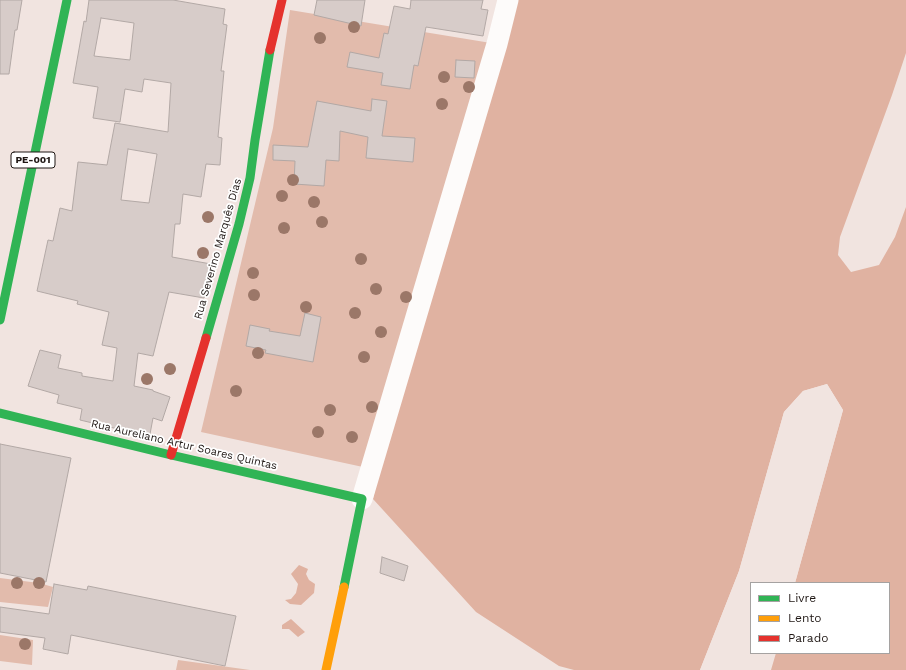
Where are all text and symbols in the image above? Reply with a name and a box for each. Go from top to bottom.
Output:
road number: PE-001 [11,152,55,168]
street label: Rua Severino Marquês Dias [192,177,244,321]
street label: Rua Aureliano Artur Soares Quintas [90,417,278,473]
legend [750,582,890,654]
text: Livre [788,591,816,605]
text: Lento [788,611,822,625]
text: Parado [788,631,828,645]

